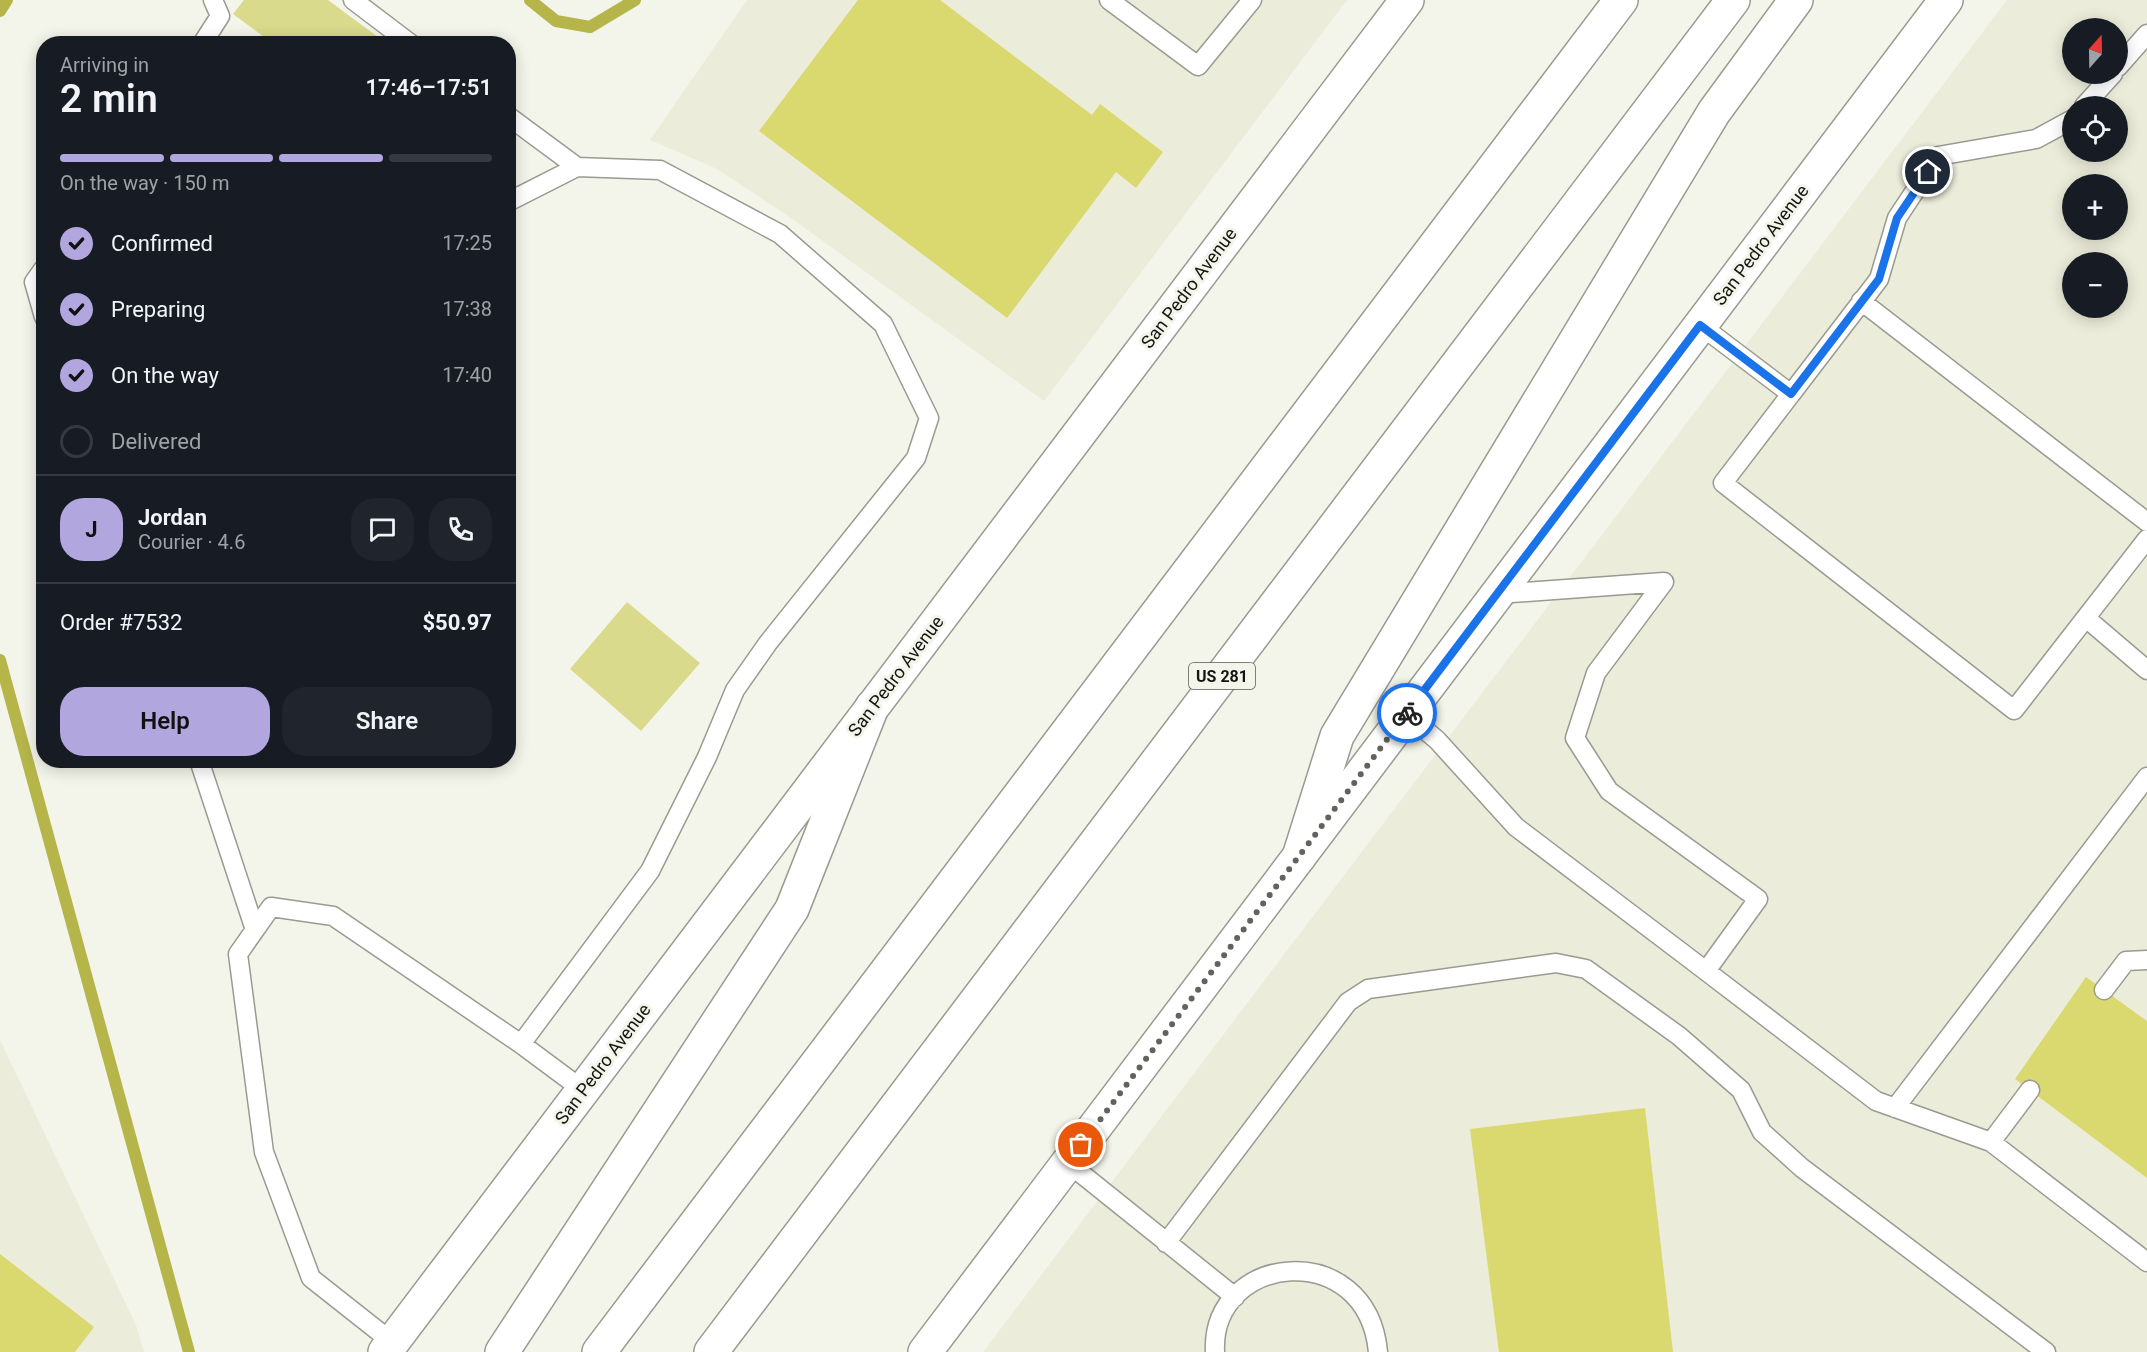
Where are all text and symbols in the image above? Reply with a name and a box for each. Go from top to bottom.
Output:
north arrow [2062,18,2128,84]
map controls [2062,18,2128,318]
text: Arriving in [60,53,149,77]
text: 17:46–17:51 [365,75,492,100]
text: 2 min [60,76,158,122]
button: locate [2062,96,2128,162]
pin [1902,146,1953,197]
icon: home [1911,155,1944,188]
text: On the way · 150 m [60,171,229,195]
button: + [2062,174,2128,240]
street label: San Pedro Avenue [1708,180,1813,309]
street label: San Pedro Avenue [1136,223,1241,352]
icon: check [60,227,93,260]
text: Confirmed [111,231,213,256]
text: 17:25 [442,231,492,255]
button: − [2062,252,2128,318]
icon: check [60,293,93,326]
text: Preparing [111,297,205,322]
text: 17:38 [442,297,492,321]
icon: check [60,359,93,392]
text: On the way [111,363,219,388]
text: 17:40 [442,363,492,387]
text: Delivered [111,429,201,454]
button: chat [351,498,414,561]
button: phone [429,498,492,561]
text: Jordan [138,505,207,530]
text: J [85,517,98,542]
text: Courier · 4.6 [138,530,245,554]
text: Order #7532 [60,610,182,635]
text: $50.97 [423,610,492,635]
street label: San Pedro Avenue [843,611,948,740]
road number: US 281 [1189,663,1255,689]
courier [1377,683,1437,743]
button: Help [60,687,270,756]
button: Share [282,687,492,756]
icon: bike [1391,697,1424,730]
street label: San Pedro Avenue [550,999,655,1128]
pin [1055,1119,1106,1170]
icon: bag [1064,1128,1097,1161]

